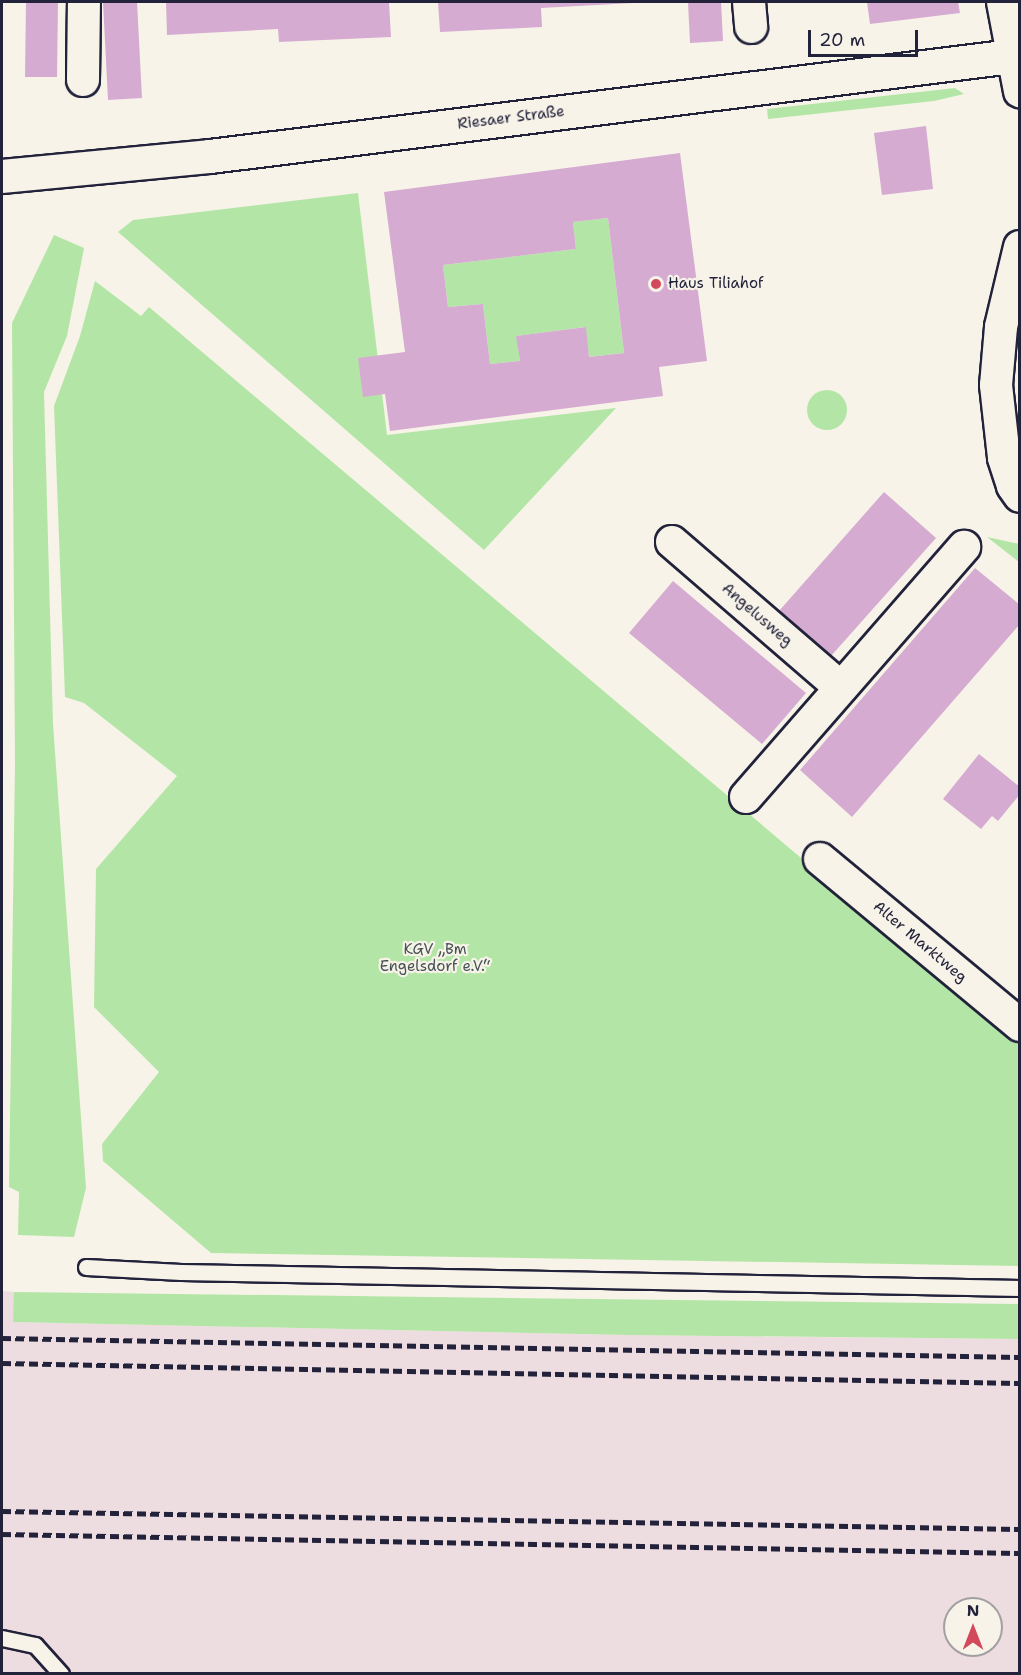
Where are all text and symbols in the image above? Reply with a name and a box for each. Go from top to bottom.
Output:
scale bar [811,18,920,56]
text: 20 m [819,28,865,52]
street label: Riesaer Straße [456,102,566,134]
place label: Haus Tiliahof [668,275,763,293]
marker: Haus Tiliahof [649,277,663,291]
street label: Angelusweg [718,579,796,651]
street label: Alter Marktweg [869,898,971,986]
park label: KGV „Bm Engelsdorf e.V.“ [380,940,490,975]
north arrow [943,1597,1003,1657]
text: N [967,1600,979,1621]

